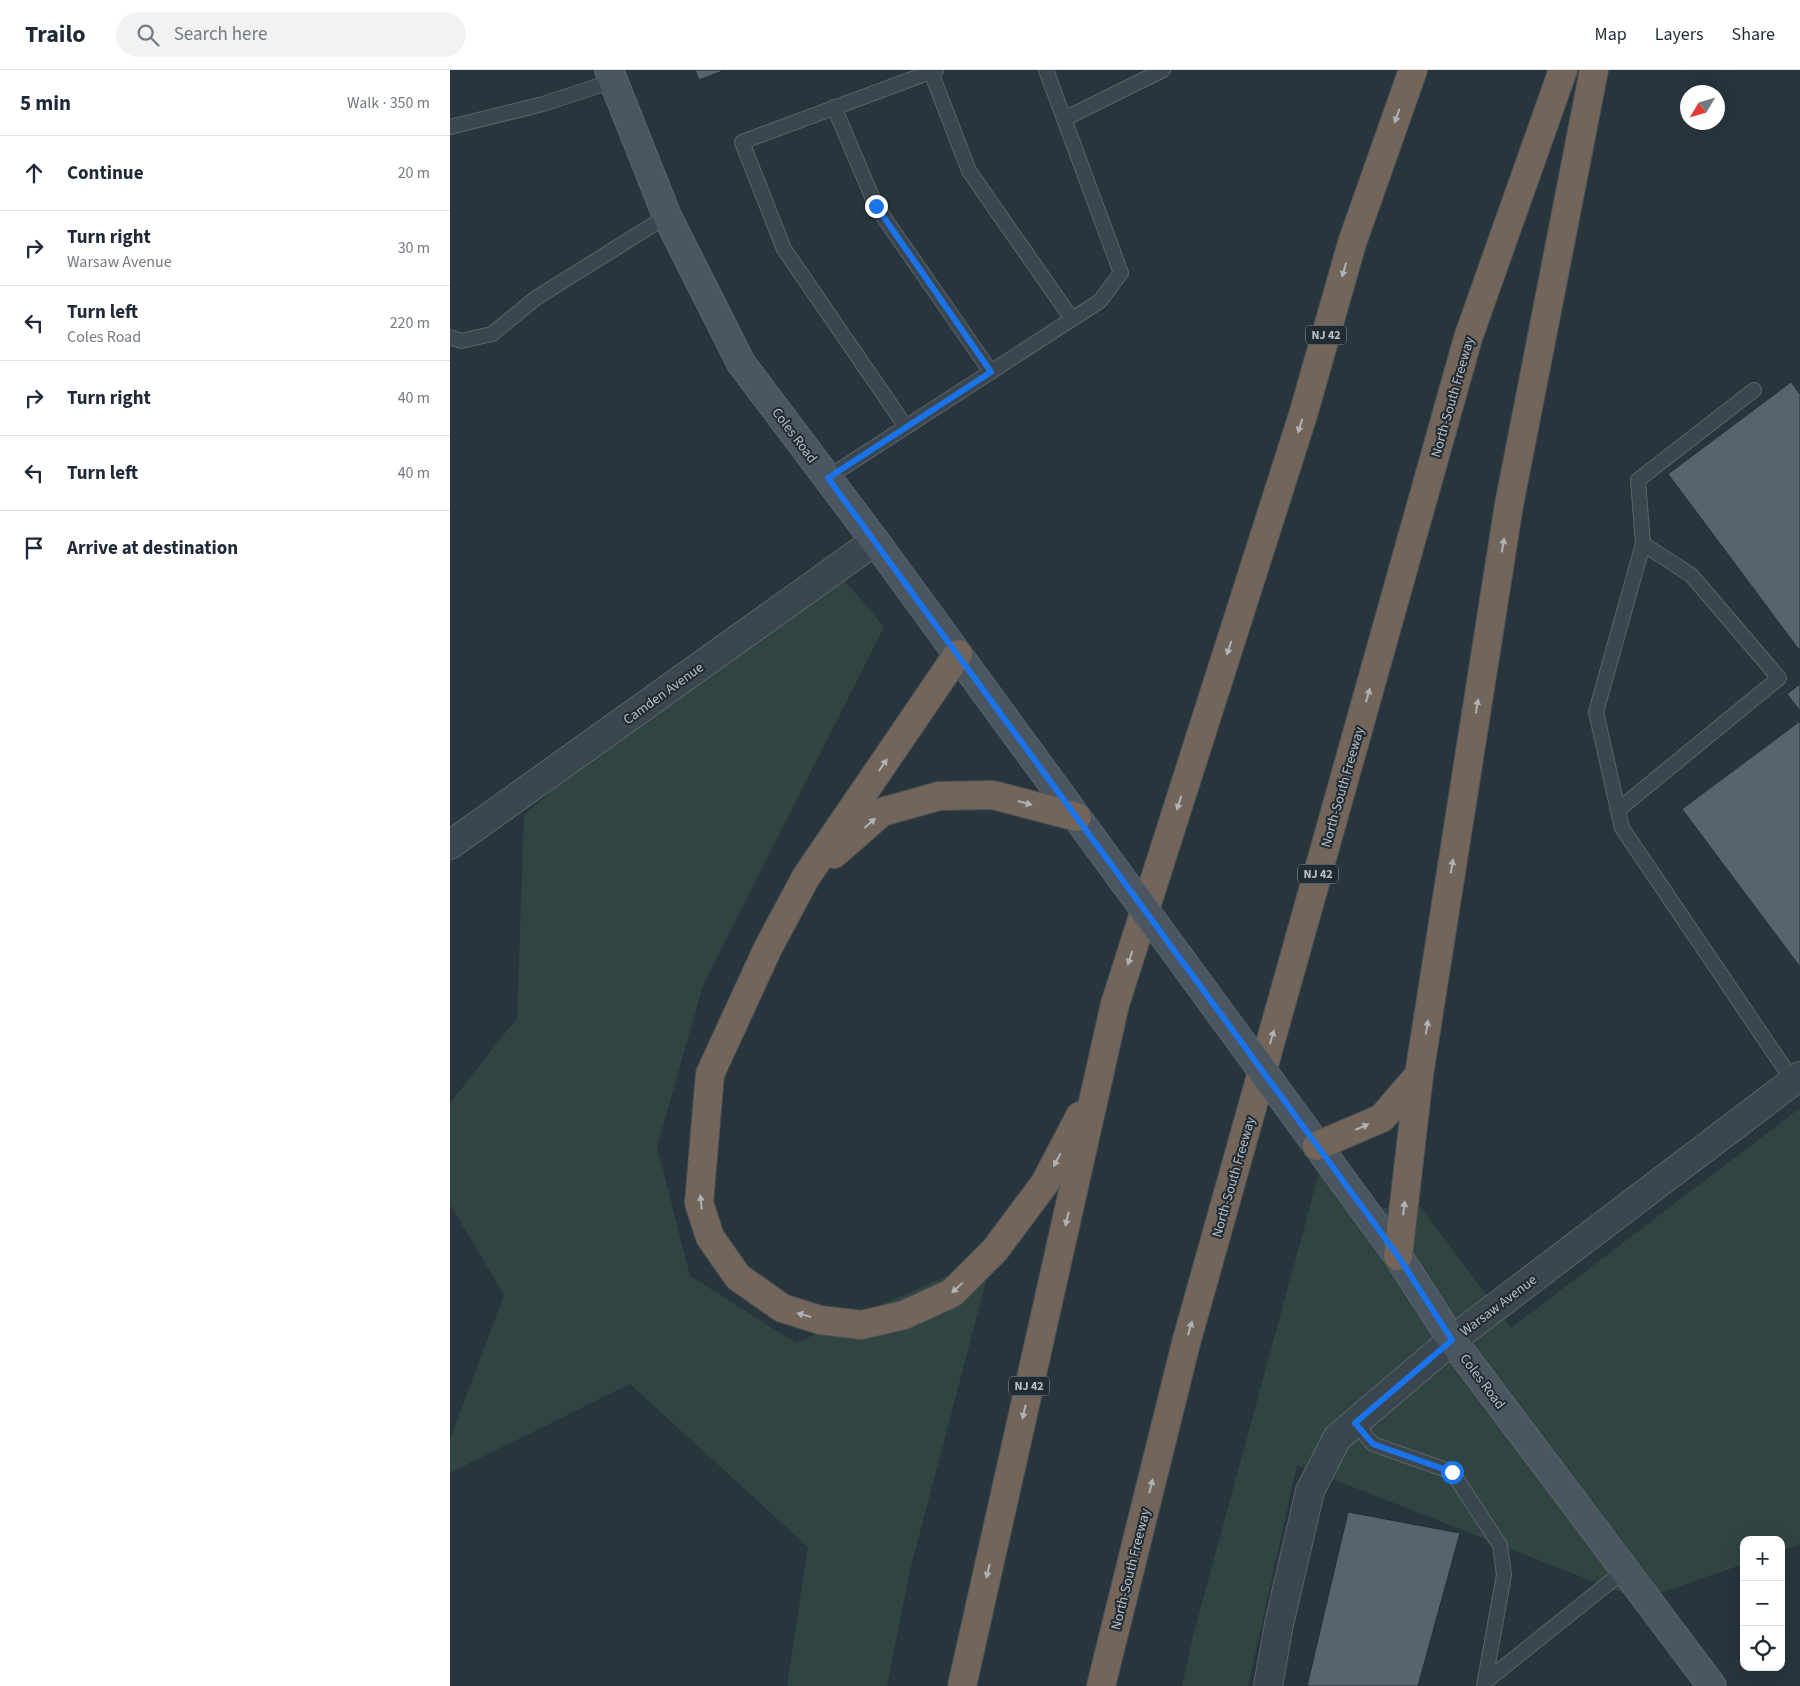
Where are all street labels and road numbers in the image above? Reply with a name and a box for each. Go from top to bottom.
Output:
road number: NJ 42 [1306,326,1346,344]
street label: North-South Freeway [1426,334,1480,460]
street label: Coles Road [767,404,822,468]
street label: Camden Avenue [619,658,708,730]
street label: North-South Freeway [1316,724,1370,850]
road number: NJ 42 [1298,864,1338,884]
street label: North-South Freeway [1207,1114,1261,1240]
street label: Warsaw Avenue [1456,1270,1541,1341]
street label: Coles Road [1455,1350,1510,1414]
road number: NJ 42 [1009,1376,1049,1395]
street label: North-South Freeway [1106,1506,1156,1632]

